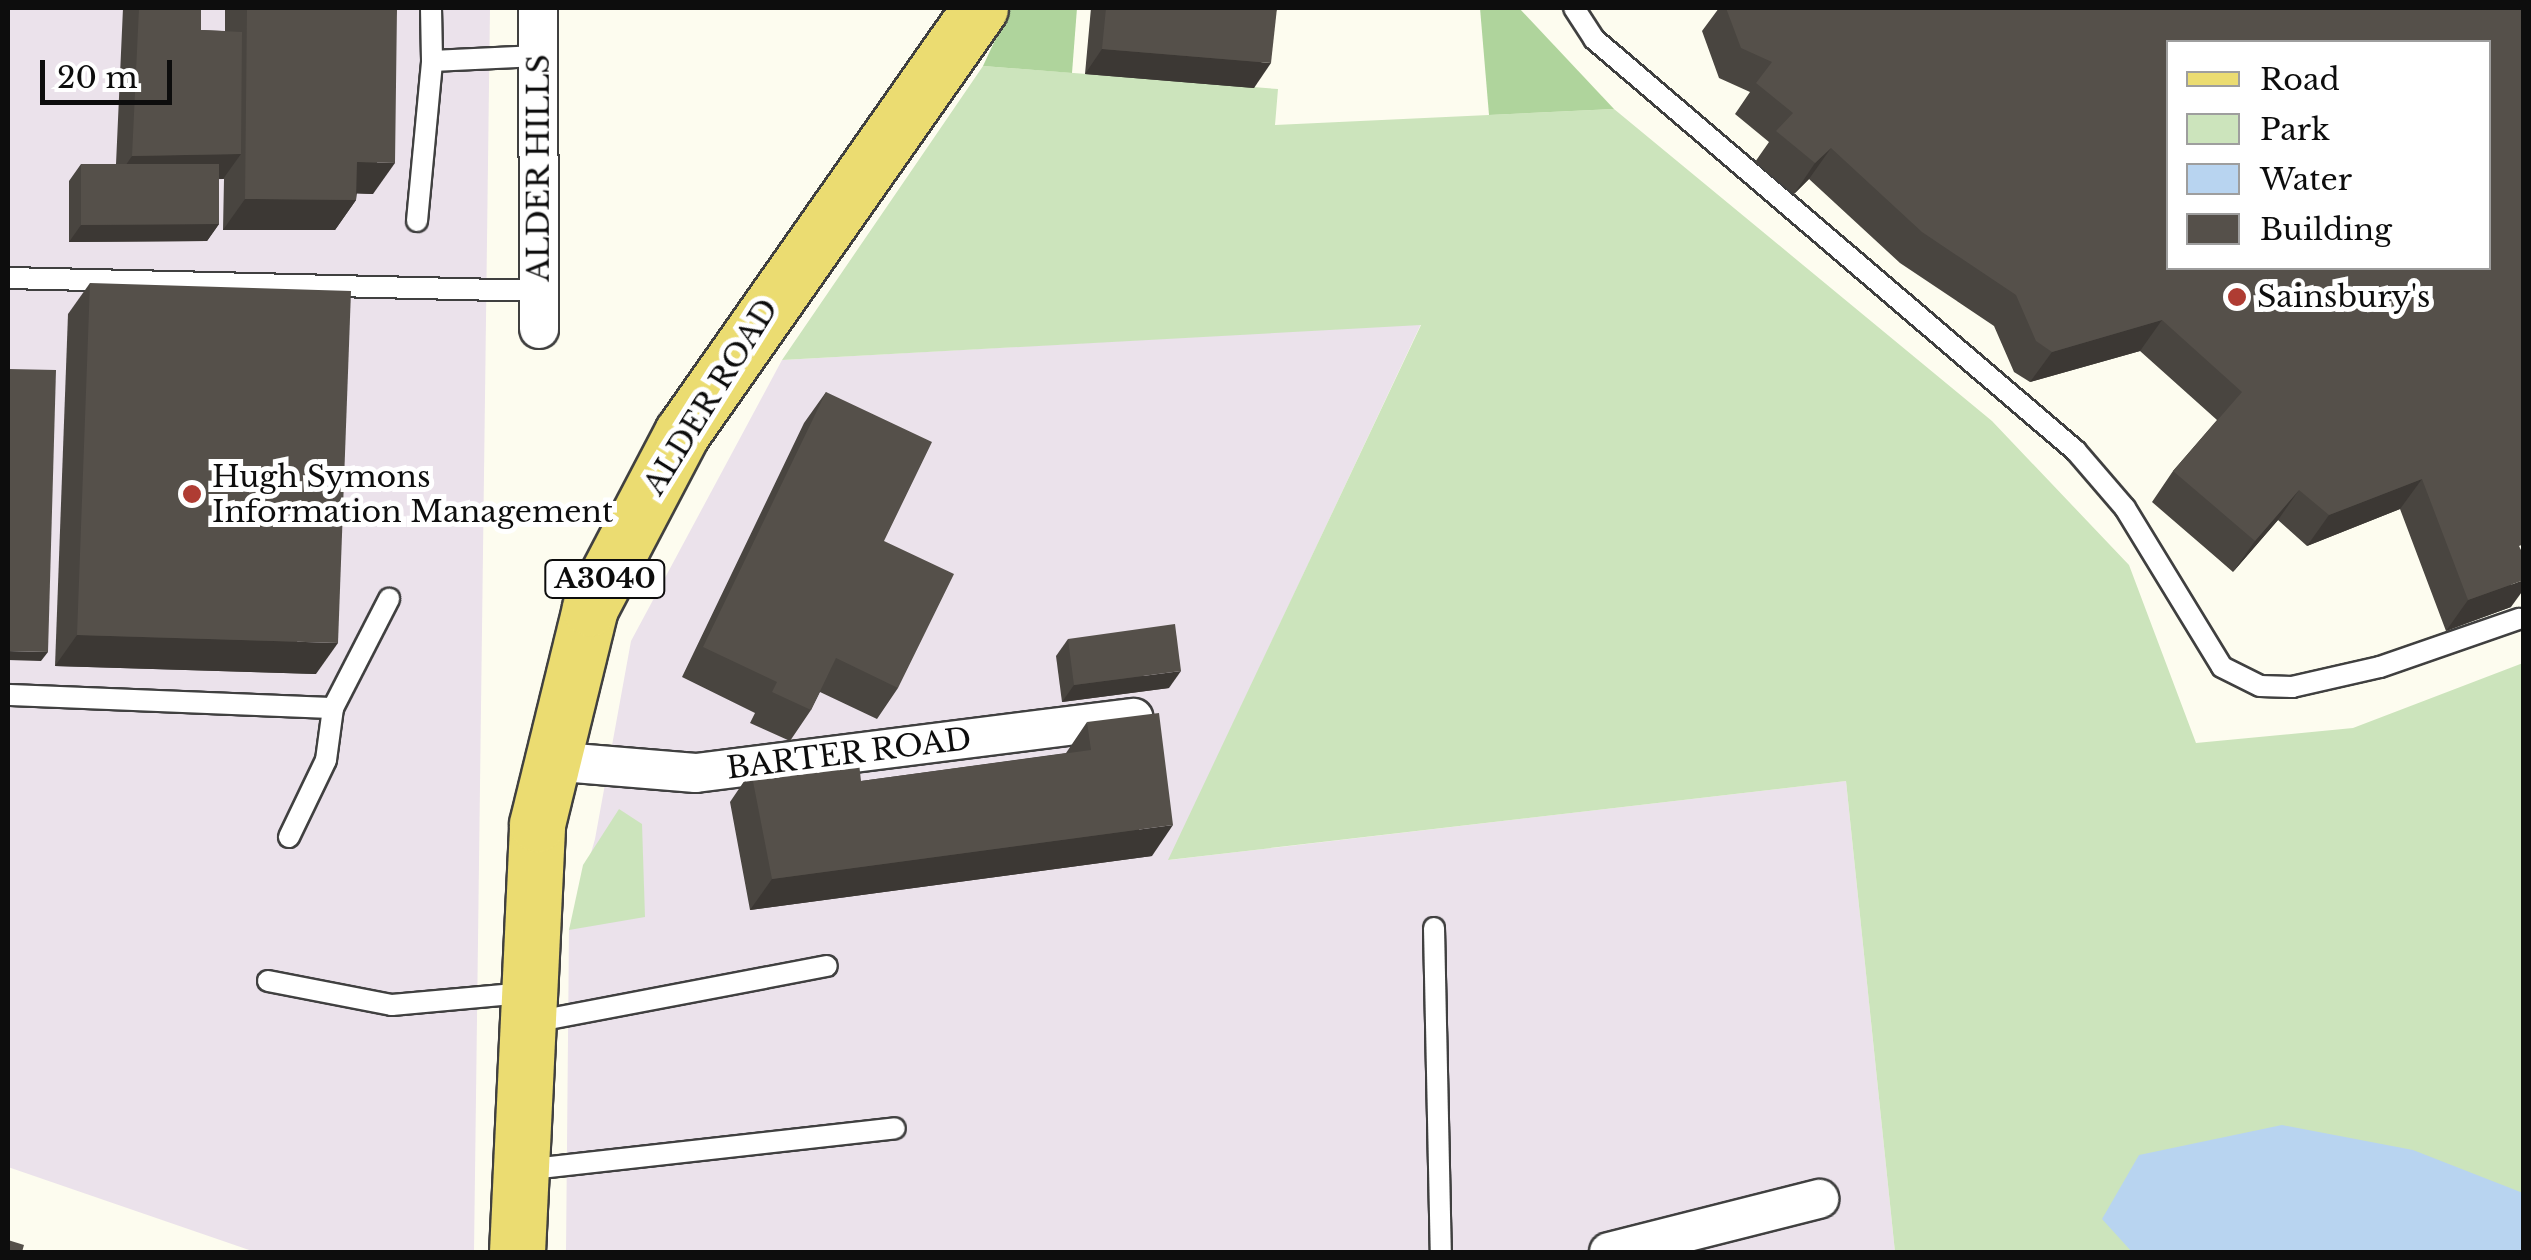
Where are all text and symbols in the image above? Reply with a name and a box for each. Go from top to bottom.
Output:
scale bar [45,40,178,102]
legend [2166,40,2491,270]
street label: ALDER HILLS [521,54,557,282]
text: 20 m [57,59,138,96]
text: Road [2260,61,2340,98]
text: Park [2260,111,2330,148]
text: Water [2260,161,2352,198]
text: Building [2260,211,2392,248]
place label: Sainsbury's [2257,279,2430,315]
marker: Sainsbury's [2226,286,2248,308]
street label: ALDER ROAD [636,292,786,502]
place label: Hugh Symons Information Management [212,459,613,530]
marker: Hugh Symons Information Management [181,483,203,505]
road number: A3040 [542,556,668,602]
street label: BARTER ROAD [724,721,974,787]

